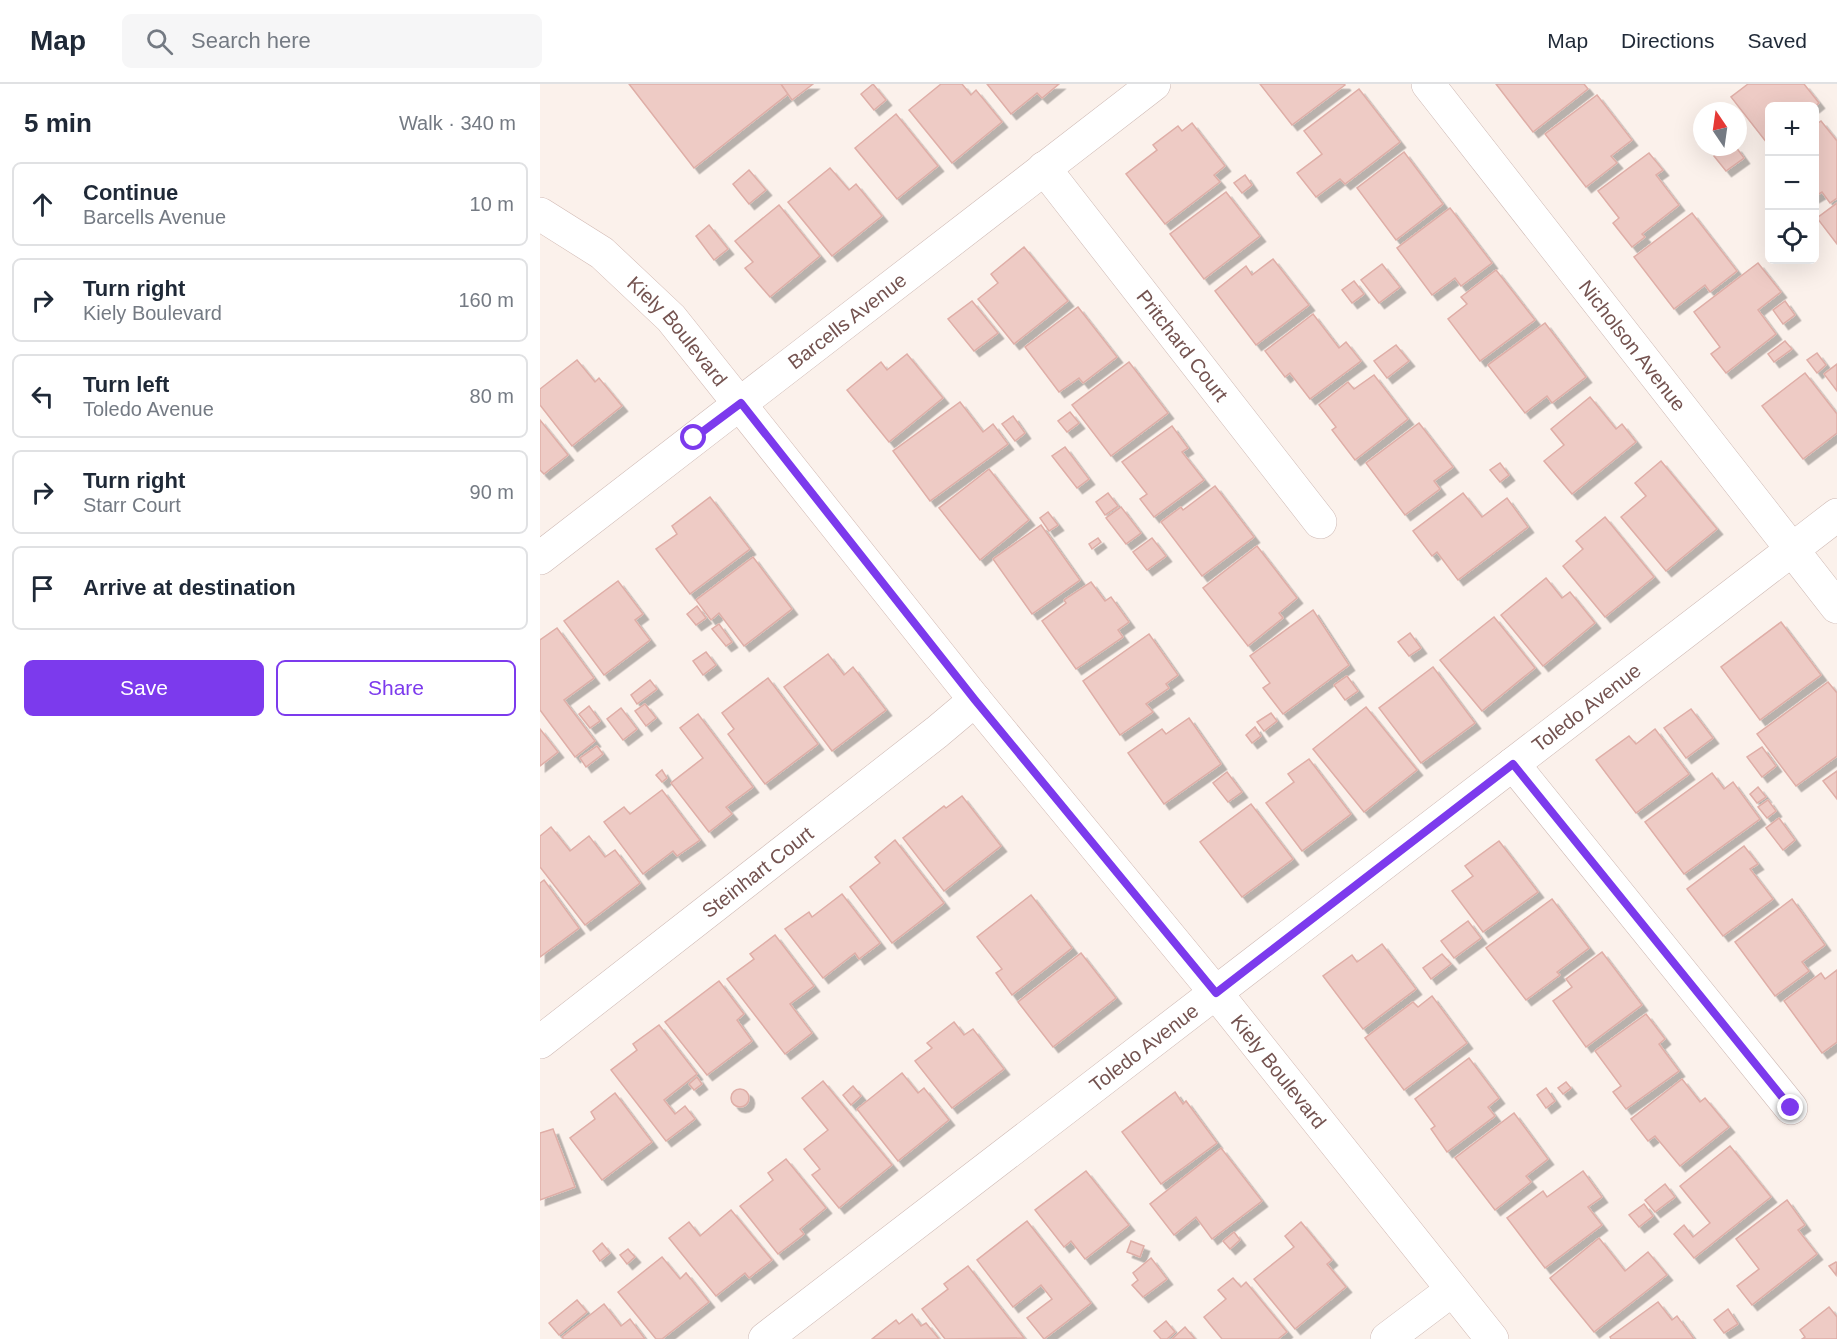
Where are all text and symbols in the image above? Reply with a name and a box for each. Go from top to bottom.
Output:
search box [122,14,542,68]
text: Map [30,25,86,56]
icon: search [143,25,176,58]
text: Search here [191,28,311,53]
text: Map [1547,29,1588,52]
text: Directions [1621,29,1714,52]
text: Saved [1747,29,1807,52]
north arrow [1693,102,1747,156]
map controls [1765,102,1819,264]
button: + [1765,102,1819,156]
text: 5 min [24,108,92,138]
text: Walk · 340 m [399,112,516,134]
button: − [1765,156,1819,210]
text: Continue [83,180,178,205]
icon: ahead [26,188,59,221]
text: 10 m [470,193,514,215]
text: Barcells Avenue [83,206,226,228]
button: locate [1765,210,1819,264]
street label: Barcells Avenue [784,268,910,373]
street label: Kiely Boulevard [623,272,732,390]
text: Turn right [83,276,185,301]
street label: Nicholson Avenue [1575,276,1690,415]
icon: right [26,284,59,317]
street label: Pritchard Court [1132,286,1233,406]
text: 160 m [458,289,514,311]
text: Kiely Boulevard [83,302,222,324]
text: Turn left [83,372,169,397]
icon: left [26,380,59,413]
text: 80 m [470,385,514,407]
text: Toledo Avenue [83,398,214,420]
route start [680,424,706,450]
text: Turn right [83,468,185,493]
icon: right [26,476,59,509]
text: 90 m [470,481,514,503]
text: Starr Court [83,494,181,516]
icon: arrive [26,572,59,605]
text: Arrive at destination [83,575,296,600]
street label: Toledo Avenue [1528,659,1645,756]
button: Save [24,660,264,716]
button: Share [276,660,516,716]
street label: Steinhart Court [698,822,818,922]
street label: Toledo Avenue [1085,999,1203,1096]
street label: Kiely Boulevard [1227,1010,1331,1133]
route end [1777,1094,1803,1120]

